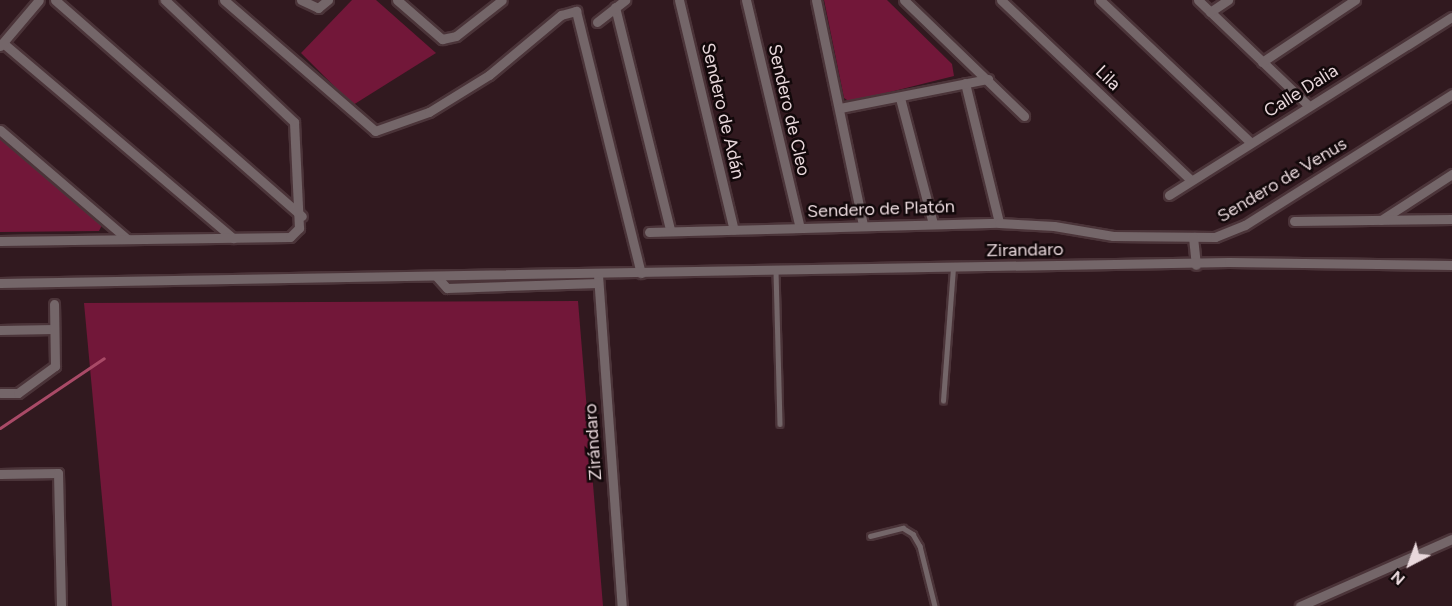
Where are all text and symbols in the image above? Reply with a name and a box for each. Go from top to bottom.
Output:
street label: Sendero de Adán [697,41,749,181]
street label: Sendero de Cleo [763,42,815,178]
street label: Calle Dalia [1260,60,1342,122]
street label: Lila [1091,61,1125,95]
street label: Sendero de Venus [1213,133,1351,227]
street label: Sendero de Platón [807,196,955,222]
street label: Zirandaro [986,239,1064,261]
street label: Zirándaro [580,403,606,481]
north arrow [1380,534,1440,594]
text: N [1387,567,1409,589]

